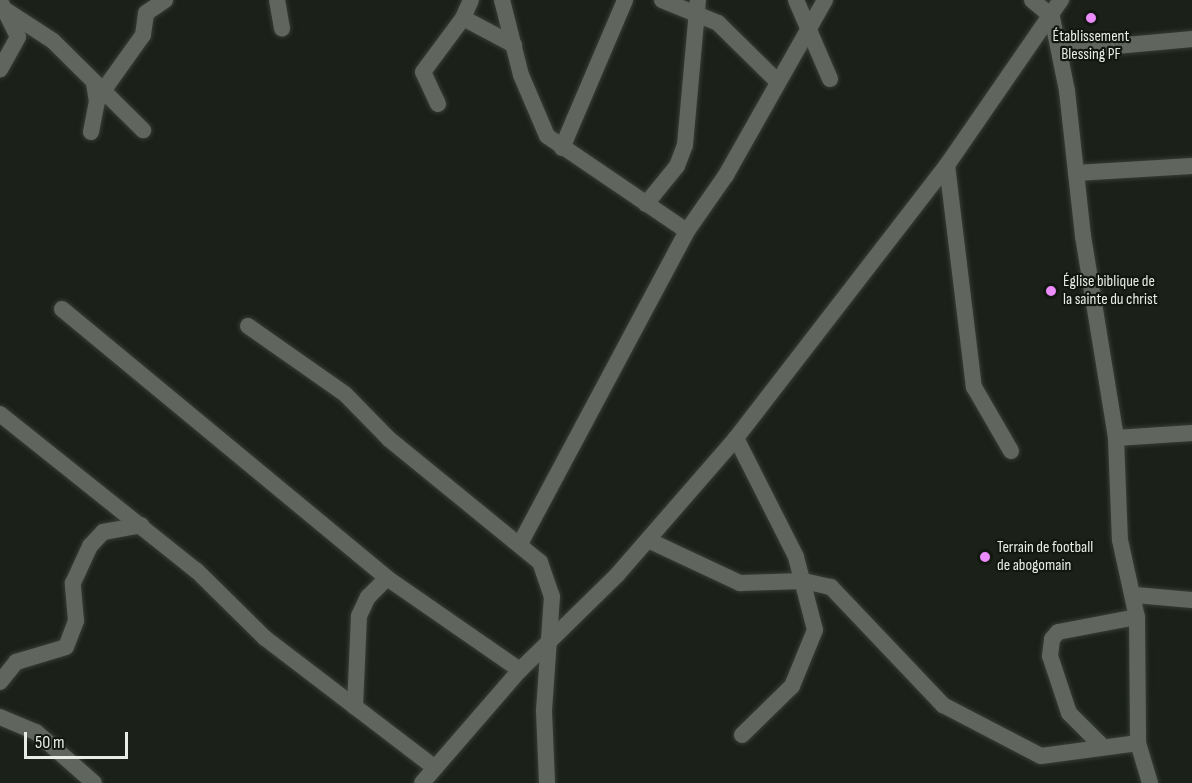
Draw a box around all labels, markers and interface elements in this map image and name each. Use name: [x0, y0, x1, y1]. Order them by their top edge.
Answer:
marker: Établissement Blessing PF: [1084, 11, 1098, 25]
place label: Établissement Blessing PF: [1053, 27, 1129, 65]
place label: Église biblique de la sainte du christ: [1063, 272, 1158, 310]
marker: Église biblique de la sainte du christ: [1044, 284, 1058, 298]
place label: Terrain de football de abogomain: [997, 538, 1093, 576]
marker: Terrain de football de abogomain: [978, 550, 992, 564]
scale bar: [27, 720, 130, 758]
text: 50 m: [35, 732, 65, 753]

